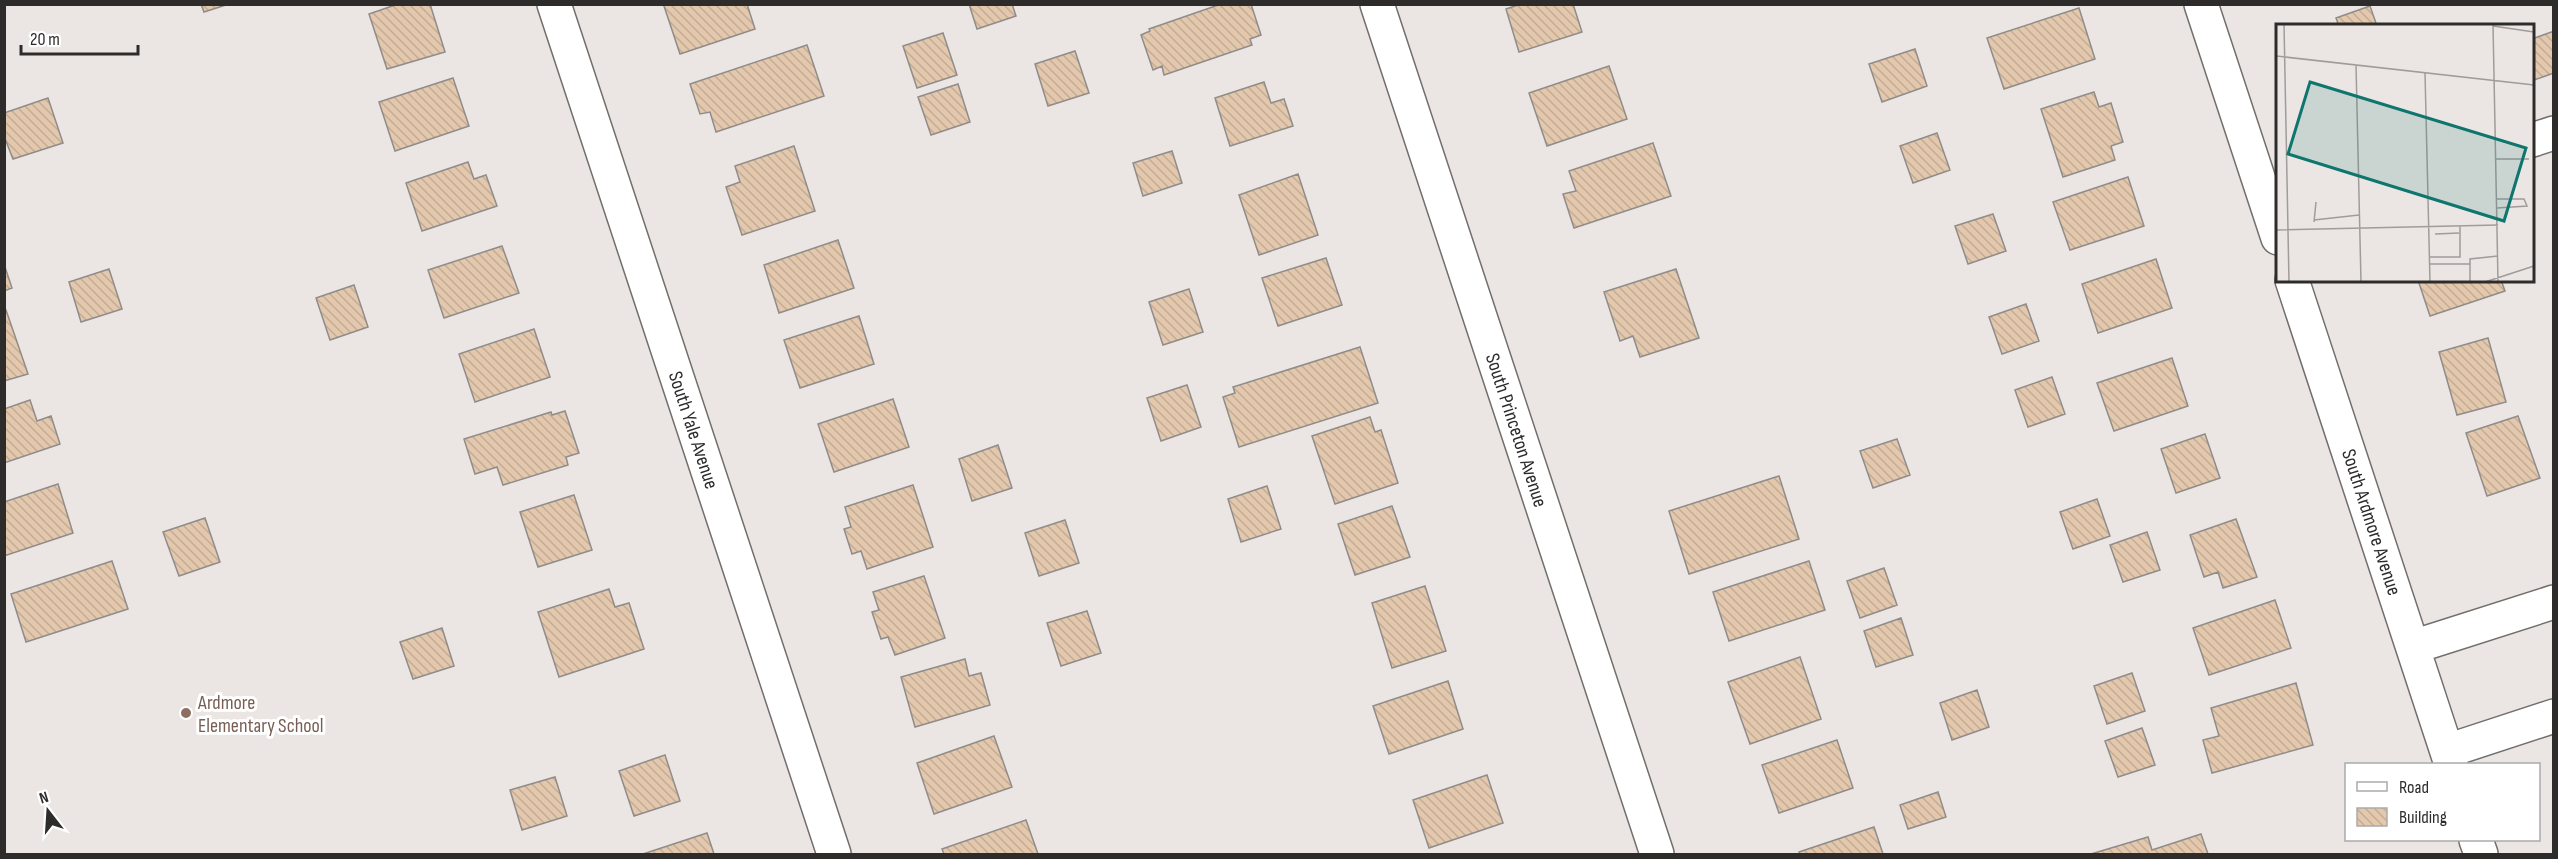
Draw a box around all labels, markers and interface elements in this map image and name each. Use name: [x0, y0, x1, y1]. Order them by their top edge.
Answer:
scale bar: [21, 18, 138, 56]
inset map: [2276, 24, 2534, 282]
text: 20 m: [30, 29, 60, 50]
street label: South Princeton Avenue: [1480, 350, 1552, 510]
street label: South Yale Avenue: [663, 369, 723, 492]
street label: South Ardmore Avenue: [2336, 446, 2406, 599]
place label: Ardmore Elementary School: [197, 691, 324, 738]
marker: Ardmore Elementary School: [179, 706, 193, 720]
legend: [2345, 763, 2540, 841]
text: Road: [2399, 777, 2429, 798]
north arrow: [18, 781, 78, 841]
text: N: [37, 788, 51, 808]
text: Building: [2399, 807, 2447, 828]

